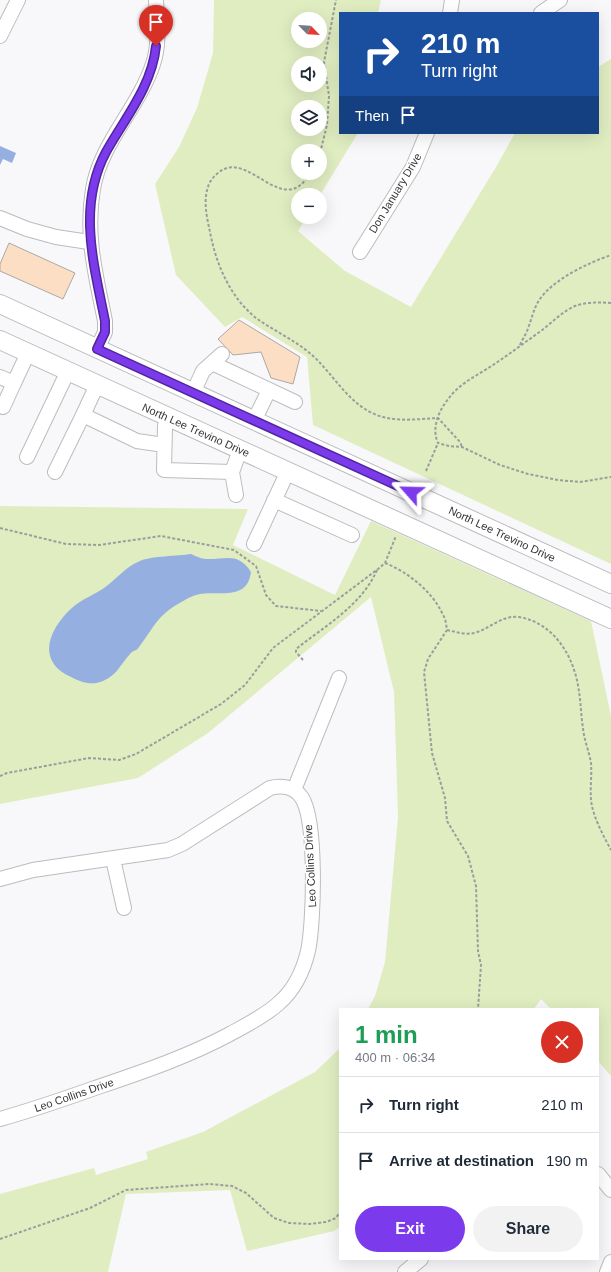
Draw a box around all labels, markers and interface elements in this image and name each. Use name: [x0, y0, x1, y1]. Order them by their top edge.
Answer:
pin: [139, 5, 173, 46]
icon: arrive: [145, 11, 167, 33]
north arrow: [291, 12, 327, 48]
map controls: [291, 12, 327, 224]
icon: right: [355, 28, 407, 80]
text: 210 m: [421, 28, 500, 59]
button: sound: [291, 56, 327, 92]
text: Turn right: [421, 61, 497, 81]
button: layers: [291, 100, 327, 136]
icon: arrive: [397, 104, 419, 126]
text: Then: [355, 107, 389, 124]
button: +: [291, 144, 327, 180]
street label: Don January Drive: [366, 151, 424, 235]
button: −: [291, 188, 327, 224]
street label: North Lee Trevino Drive: [140, 401, 252, 459]
position arrow: [390, 471, 432, 513]
street label: North Lee Trevino Drive: [447, 504, 557, 564]
street label: Leo Collins Drive: [302, 824, 318, 908]
text: 1 min: [355, 1021, 418, 1048]
button: close: [541, 1021, 583, 1063]
text: 400 m · 06:34: [355, 1050, 435, 1065]
street label: Leo Collins Drive: [33, 1076, 115, 1114]
icon: right: [355, 1094, 377, 1116]
text: Turn right: [389, 1096, 459, 1113]
text: 210 m: [541, 1096, 583, 1113]
icon: arrive: [355, 1150, 377, 1172]
text: Arrive at destination: [389, 1152, 534, 1169]
text: 190 m: [546, 1152, 588, 1169]
button: Exit: [355, 1206, 465, 1252]
button: Share: [473, 1206, 583, 1252]

